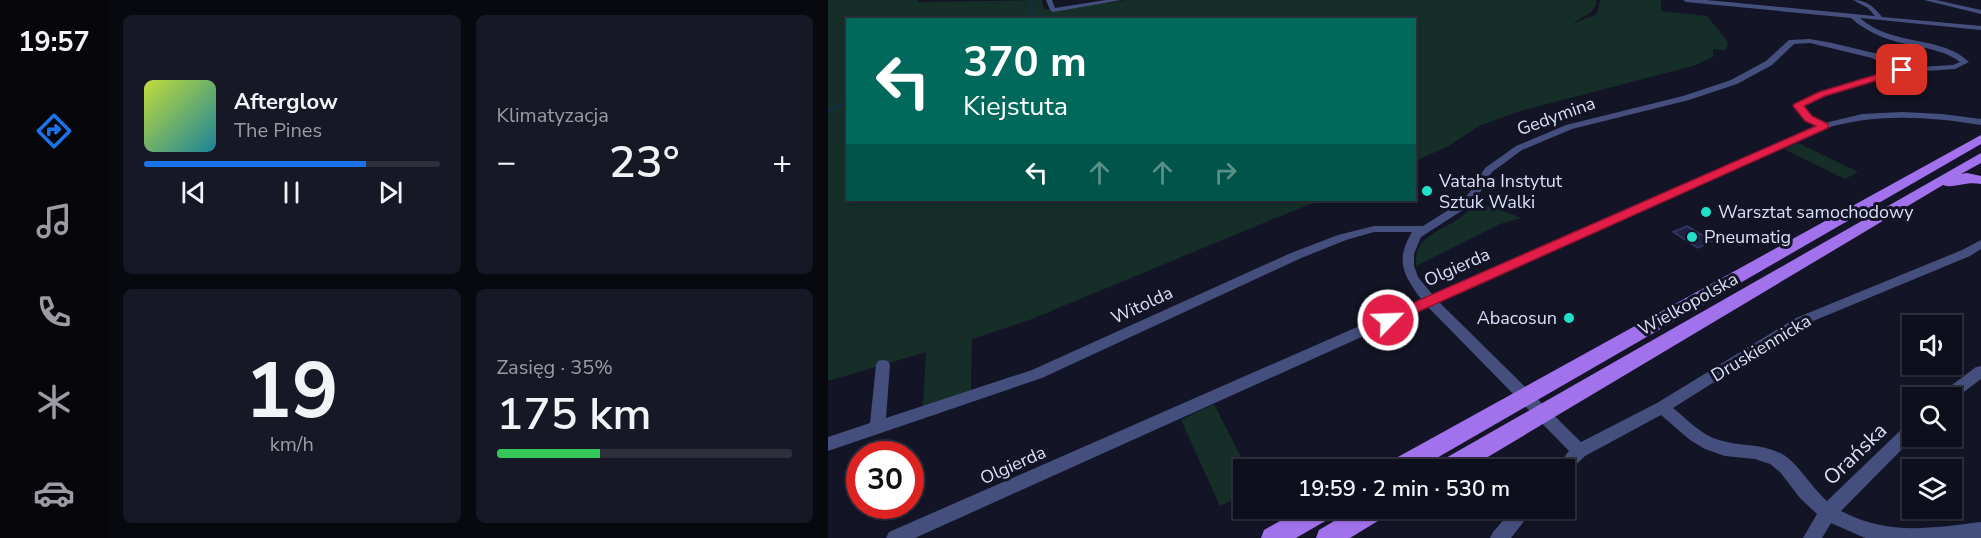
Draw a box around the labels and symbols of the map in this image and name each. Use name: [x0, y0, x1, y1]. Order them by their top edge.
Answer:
pin: [1876, 44, 1927, 95]
street label: Gedymina: [1513, 91, 1599, 141]
place label: Vataha Instytut Sztuk Walki: [1438, 169, 1563, 214]
marker: Vataha Instytut Sztuk Walki: [1420, 184, 1434, 198]
place label: Warsztat samochodowy: [1718, 200, 1914, 224]
marker: Warsztat samochodowy: [1699, 205, 1713, 219]
place label: Pneumatig: [1704, 225, 1791, 249]
marker: Pneumatig: [1685, 230, 1699, 244]
street label: Olgierda: [1420, 242, 1494, 292]
street label: Wielkopolska: [1634, 267, 1742, 341]
street label: Witolda: [1107, 280, 1177, 330]
position arrow: [1356, 288, 1420, 352]
place label: Abacosun: [1477, 306, 1557, 330]
street label: Druskiennicka: [1707, 309, 1815, 387]
marker: Abacosun: [1562, 311, 1576, 325]
street label: Orańska: [1817, 417, 1893, 491]
street label: Olgierda: [976, 440, 1050, 490]
speed limit sign: 30: [846, 441, 924, 519]

